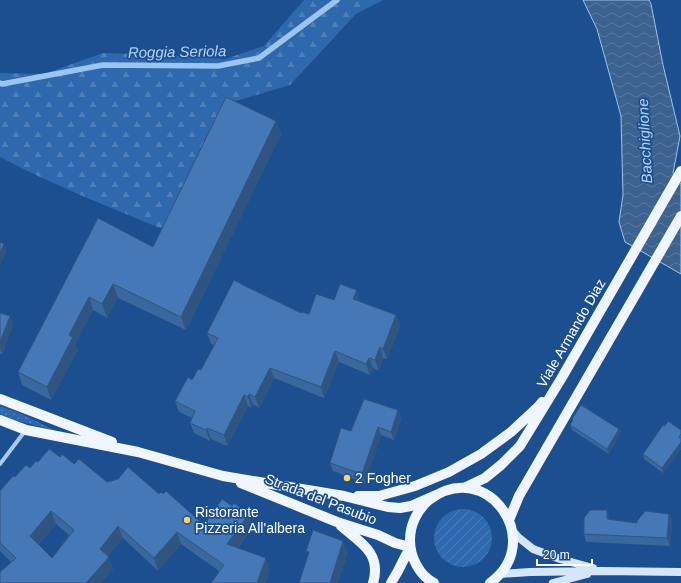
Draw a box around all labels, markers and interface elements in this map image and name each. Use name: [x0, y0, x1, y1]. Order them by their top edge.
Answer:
water label: Roggia Seriola: [128, 42, 226, 61]
water label: Bacchiglione: [634, 98, 655, 184]
street label: Viale Armando Diaz: [533, 276, 609, 390]
street label: Strada del Pasubio: [263, 470, 379, 528]
place label: 2 Fogher: [355, 470, 411, 486]
marker: 2 Fogher: [342, 473, 352, 483]
place label: Ristorante Pizzeria All'albera: [195, 504, 305, 536]
marker: Ristorante Pizzeria All'albera: [182, 515, 192, 525]
scale bar: [537, 541, 592, 567]
text: 20 m: [543, 548, 570, 562]

